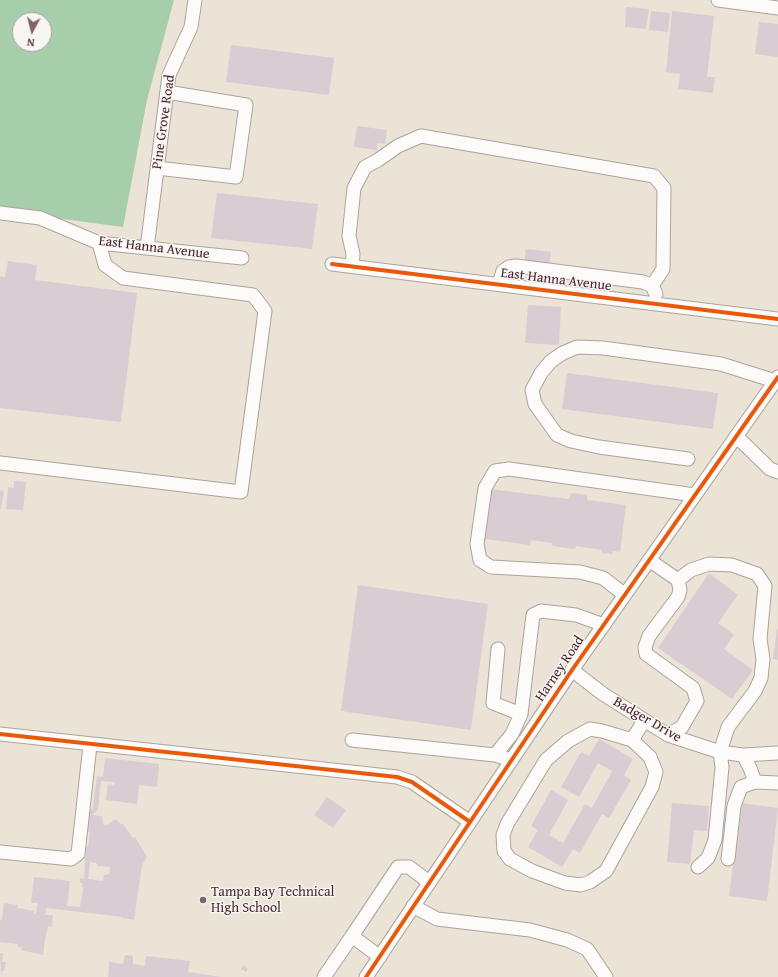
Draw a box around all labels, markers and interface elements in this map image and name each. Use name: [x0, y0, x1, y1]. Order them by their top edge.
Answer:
north arrow: [12, 12, 52, 52]
text: N: [26, 35, 35, 51]
street label: Pine Grove Road: [149, 74, 179, 170]
street label: East Hanna Avenue: [98, 233, 210, 263]
street label: East Hanna Avenue: [500, 265, 612, 295]
street label: Harney Road: [532, 633, 588, 705]
street label: Badger Drive: [610, 694, 684, 746]
place label: Tampa Bay Technical High School: [211, 884, 334, 916]
marker: Tampa Bay Technical High School: [198, 895, 208, 905]

